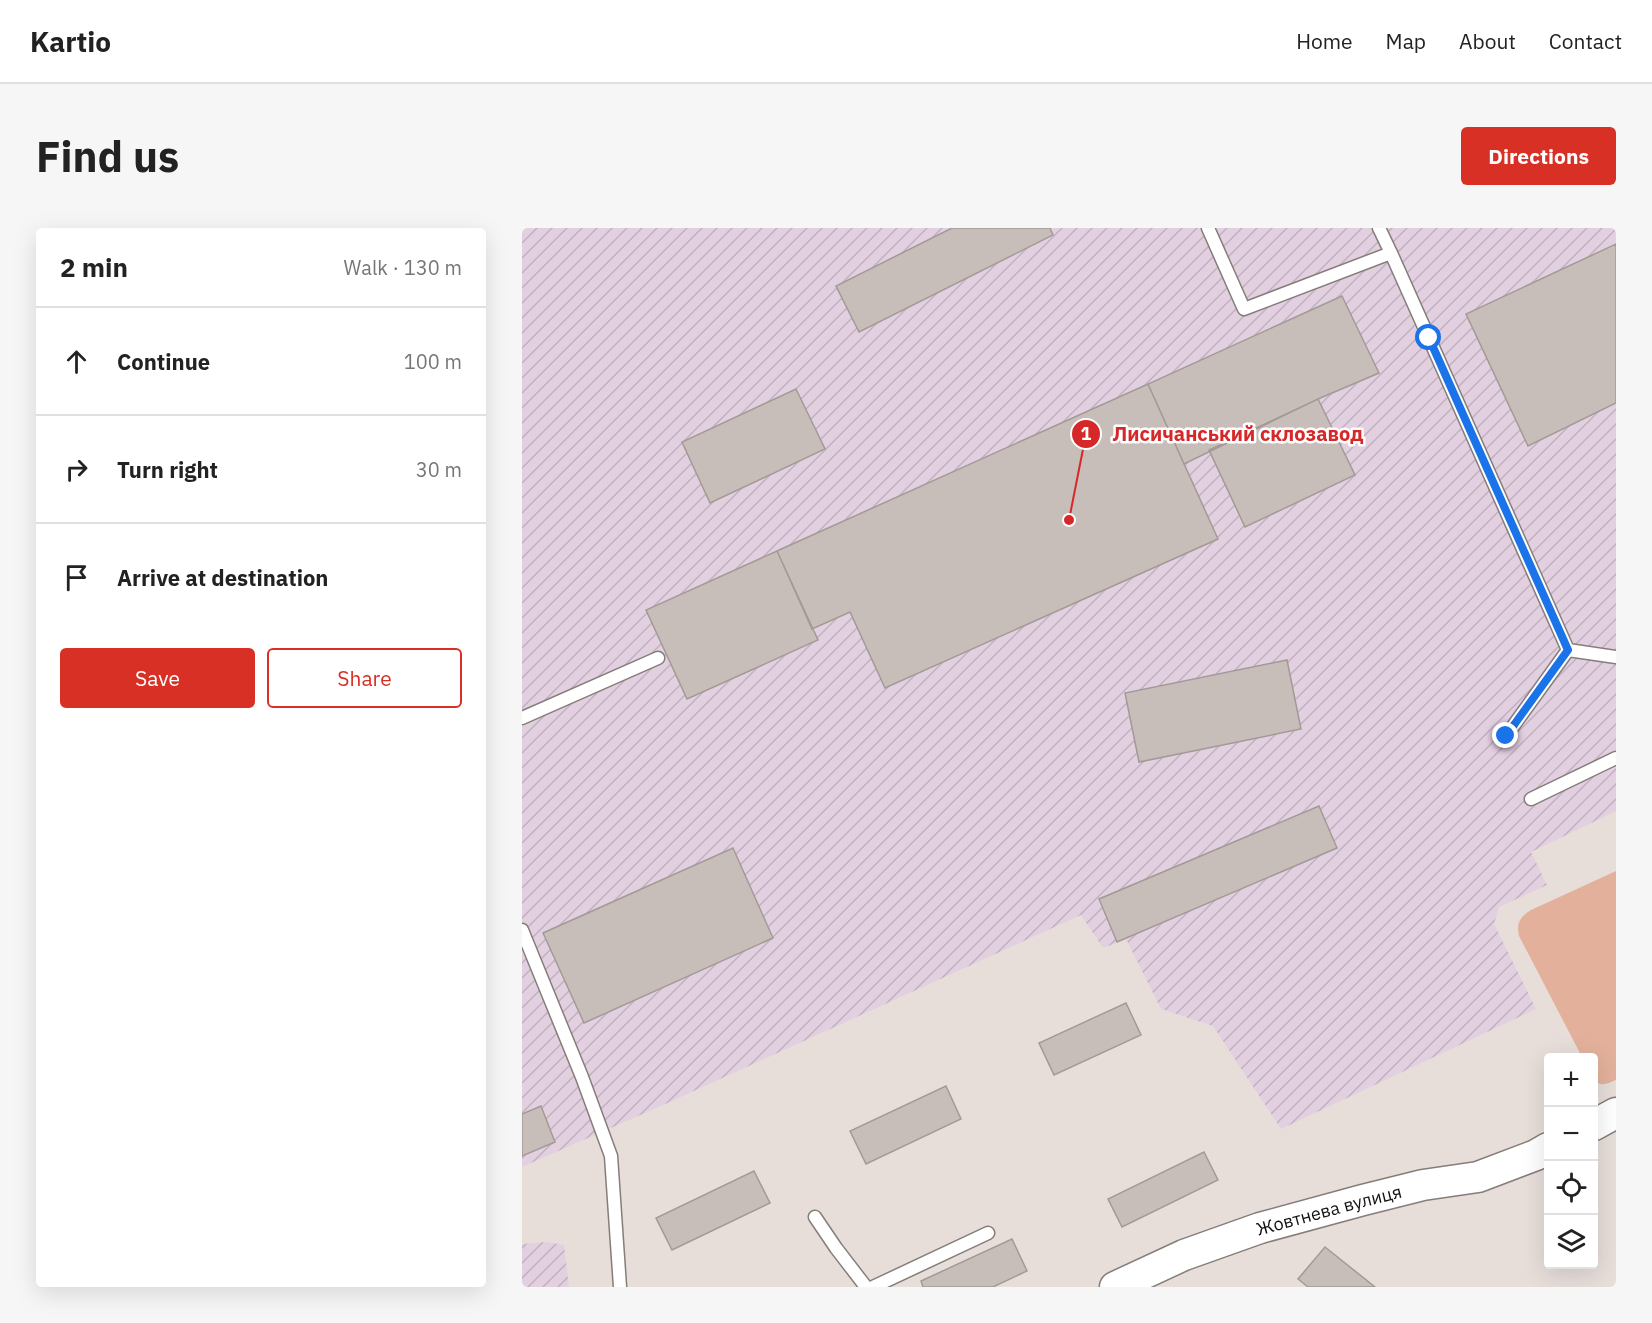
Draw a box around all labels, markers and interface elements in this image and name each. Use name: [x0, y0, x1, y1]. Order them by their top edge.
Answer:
text: Kartio: [30, 23, 111, 60]
text: Home: [1296, 27, 1353, 55]
text: Map: [1386, 27, 1426, 55]
text: About: [1459, 27, 1516, 55]
text: Contact: [1549, 27, 1622, 55]
button: Directions: [1461, 127, 1616, 185]
text: Find us: [36, 129, 179, 184]
text: 2 min: [60, 250, 128, 284]
text: Walk · 130 m: [344, 254, 462, 281]
route start: [1415, 324, 1441, 350]
icon: ahead: [60, 345, 93, 378]
text: Continue: [117, 347, 210, 376]
text: 100 m: [404, 348, 462, 375]
callout: Лисичанський склозавод: [1071, 415, 1375, 453]
text: Лисичанський склозавод: [1113, 420, 1363, 447]
text: 1: [1081, 422, 1092, 445]
icon: right: [60, 453, 93, 486]
text: Turn right: [117, 455, 218, 484]
text: 30 m: [416, 456, 462, 483]
icon: arrive: [60, 561, 93, 594]
text: Arrive at destination: [117, 563, 328, 592]
button: Save: [60, 648, 255, 708]
button: Share: [267, 648, 462, 708]
route end: [1492, 722, 1518, 748]
map controls: [1544, 1053, 1598, 1269]
button: +: [1544, 1053, 1598, 1107]
button: −: [1544, 1107, 1598, 1161]
button: locate: [1544, 1161, 1598, 1215]
street label: Жовтнева вулиця: [1254, 1179, 1404, 1240]
button: layers: [1544, 1215, 1598, 1269]

